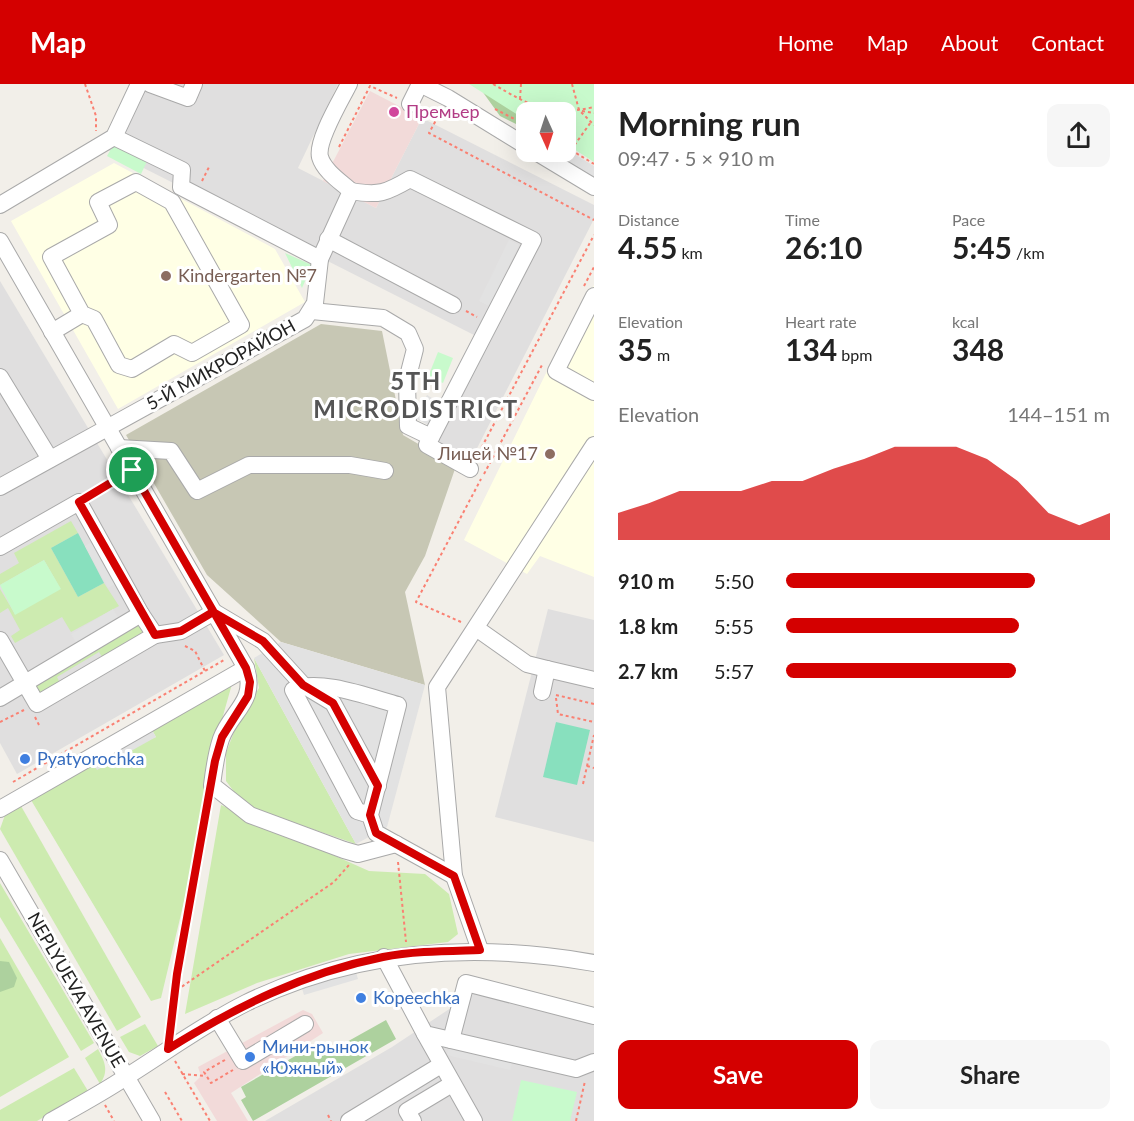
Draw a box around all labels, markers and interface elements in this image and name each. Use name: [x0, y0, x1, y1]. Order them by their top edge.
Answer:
text: Map: [30, 25, 86, 59]
text: Home: [778, 30, 834, 55]
text: Map: [867, 30, 908, 55]
text: About: [941, 30, 998, 55]
text: Contact: [1031, 30, 1104, 55]
place label: Премьер: [406, 100, 480, 122]
north arrow: [516, 102, 576, 162]
map controls: [516, 102, 576, 162]
text: Morning run: [618, 103, 801, 143]
button: share: [1047, 104, 1110, 167]
marker: Премьер: [387, 105, 401, 119]
text: 09:47 · 5 × 910 m: [618, 146, 775, 170]
text: Distance: [618, 210, 679, 229]
text: Time: [785, 210, 820, 229]
text: Pace: [952, 210, 985, 229]
text: 4.55: [618, 229, 677, 265]
text: 26:10: [785, 229, 862, 265]
text: 5:45: [952, 229, 1012, 265]
text: km: [677, 243, 703, 262]
text: /km: [1012, 243, 1045, 262]
place label: Kindergarten №7: [178, 264, 317, 286]
marker: Kindergarten №7: [159, 269, 173, 283]
text: Elevation: [618, 312, 683, 331]
text: Heart rate: [785, 312, 857, 331]
text: kcal: [952, 312, 979, 331]
street label: 5-Й МИКРОРАЙОН: [142, 314, 299, 414]
text: 35: [618, 331, 653, 367]
text: 134: [785, 331, 837, 367]
text: 348: [952, 331, 1004, 367]
text: m: [653, 345, 670, 364]
text: bpm: [837, 345, 872, 364]
district label: 5TH MICRODISTRICT: [313, 366, 519, 423]
text: Elevation: [618, 402, 699, 426]
text: 144–151 m: [1007, 402, 1110, 426]
place label: Лицей №17: [437, 442, 538, 464]
pin: [106, 444, 157, 495]
marker: Лицей №17: [543, 447, 557, 461]
icon: arrive: [115, 453, 148, 486]
text: 910 m: [618, 569, 674, 593]
text: 5:50: [714, 569, 754, 593]
text: 1.8 km: [618, 614, 678, 638]
text: 5:55: [714, 614, 754, 638]
text: 2.7 km: [618, 659, 678, 683]
text: 5:57: [714, 659, 754, 683]
place label: Pyatyorochka: [37, 747, 145, 769]
marker: Pyatyorochka: [18, 752, 32, 766]
street label: NEPLYUEVA AVENUE: [24, 908, 130, 1071]
place label: Kopeechka: [373, 986, 460, 1008]
marker: Kopeechka: [354, 991, 368, 1005]
place label: Мини-рынок «Южный»: [262, 1035, 370, 1078]
button: Save: [618, 1040, 858, 1109]
button: Share: [870, 1040, 1110, 1109]
marker: Мини-рынок «Южный»: [243, 1050, 257, 1064]

